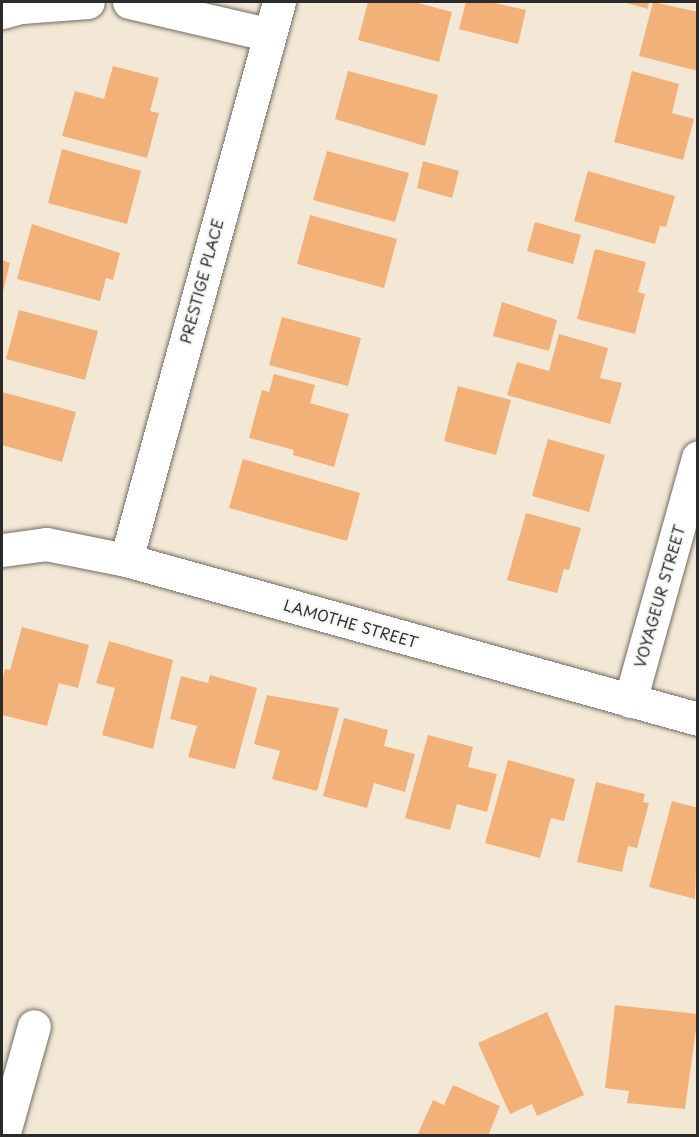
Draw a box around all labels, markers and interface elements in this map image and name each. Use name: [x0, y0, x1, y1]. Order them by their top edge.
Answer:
street label: PRESTIGE PLACE: [176, 216, 226, 346]
street label: VOYAGEUR STREET: [630, 522, 688, 670]
street label: LAMOTHE STREET: [281, 595, 421, 651]

